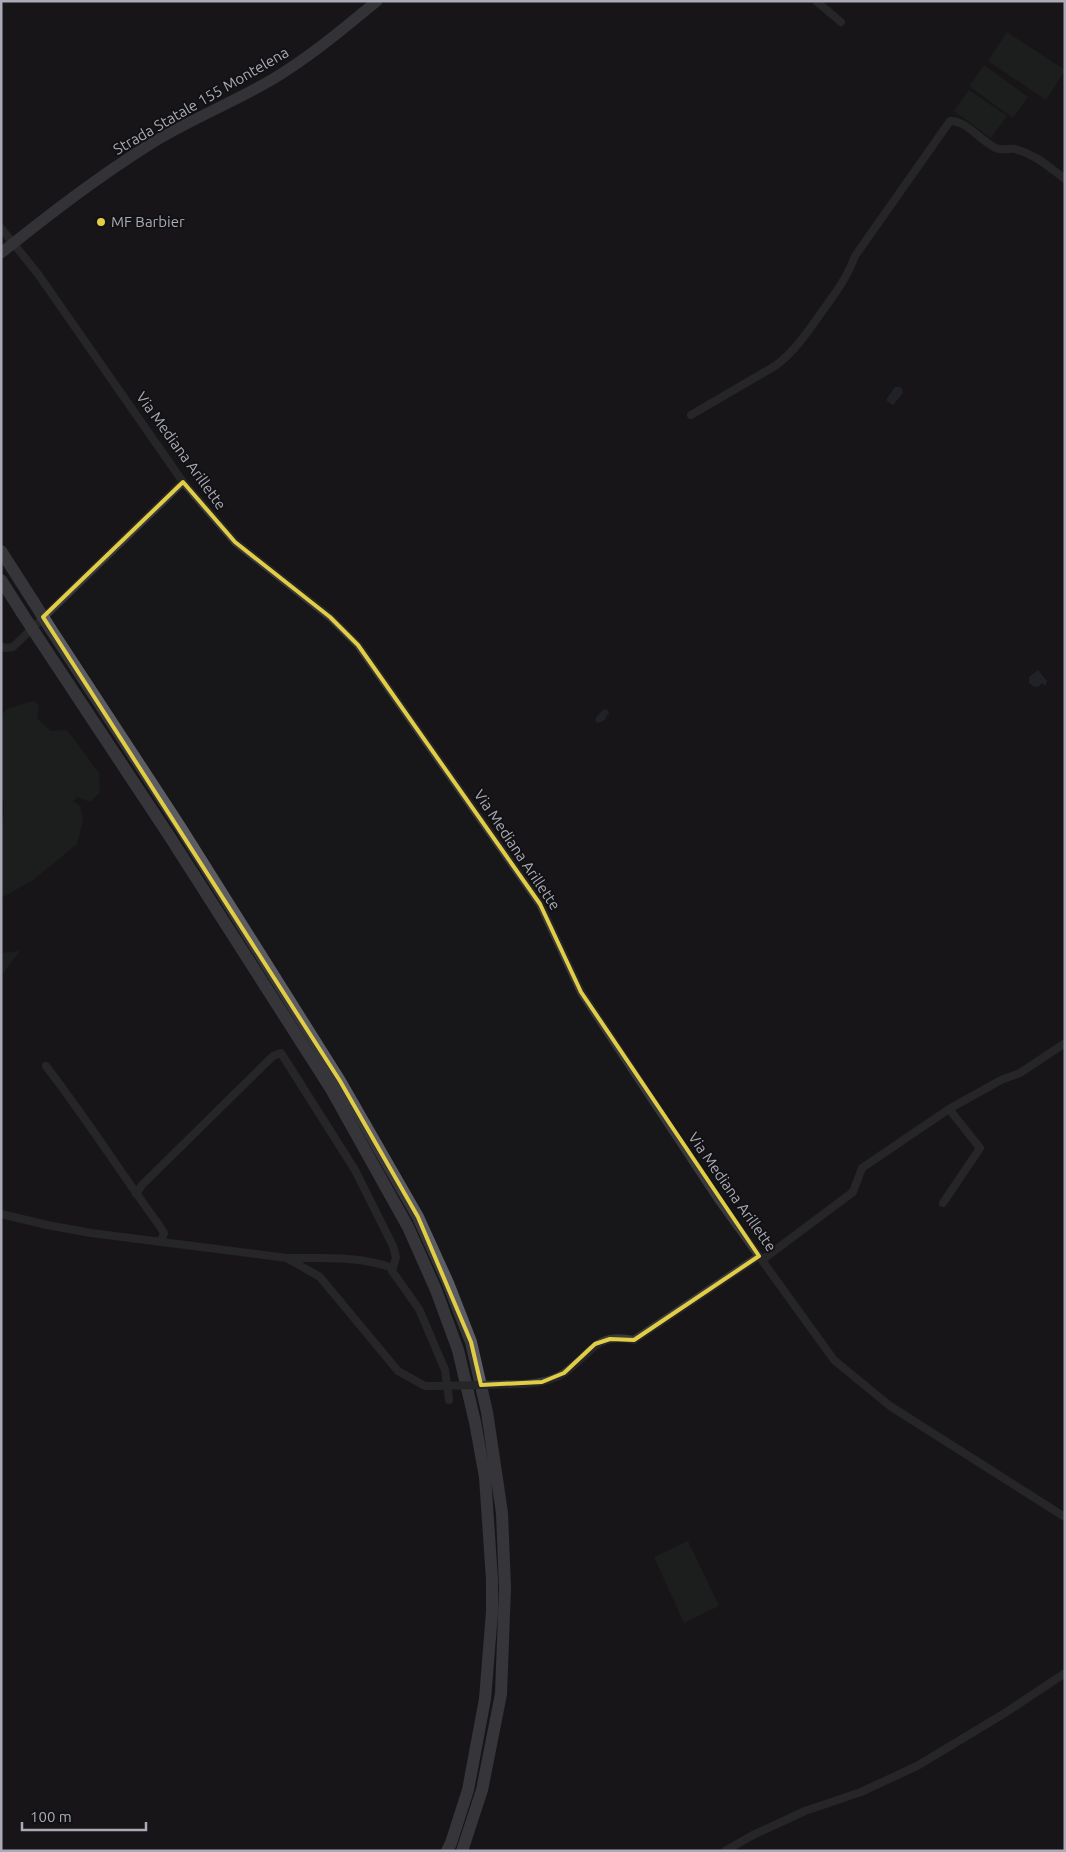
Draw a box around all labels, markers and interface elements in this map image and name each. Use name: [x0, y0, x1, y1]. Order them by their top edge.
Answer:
street label: Strada Statale 155 Montelena: [110, 43, 291, 158]
place label: MF Barbier: [111, 213, 185, 230]
marker: MF Barbier: [95, 216, 107, 228]
street label: Via Mediana Arillette: [133, 389, 230, 513]
street label: Via Mediana Arillette: [471, 786, 564, 913]
street label: Via Mediana Arillette: [685, 1129, 780, 1254]
scale bar: [22, 1800, 146, 1832]
text: 100 m: [30, 1808, 72, 1825]

